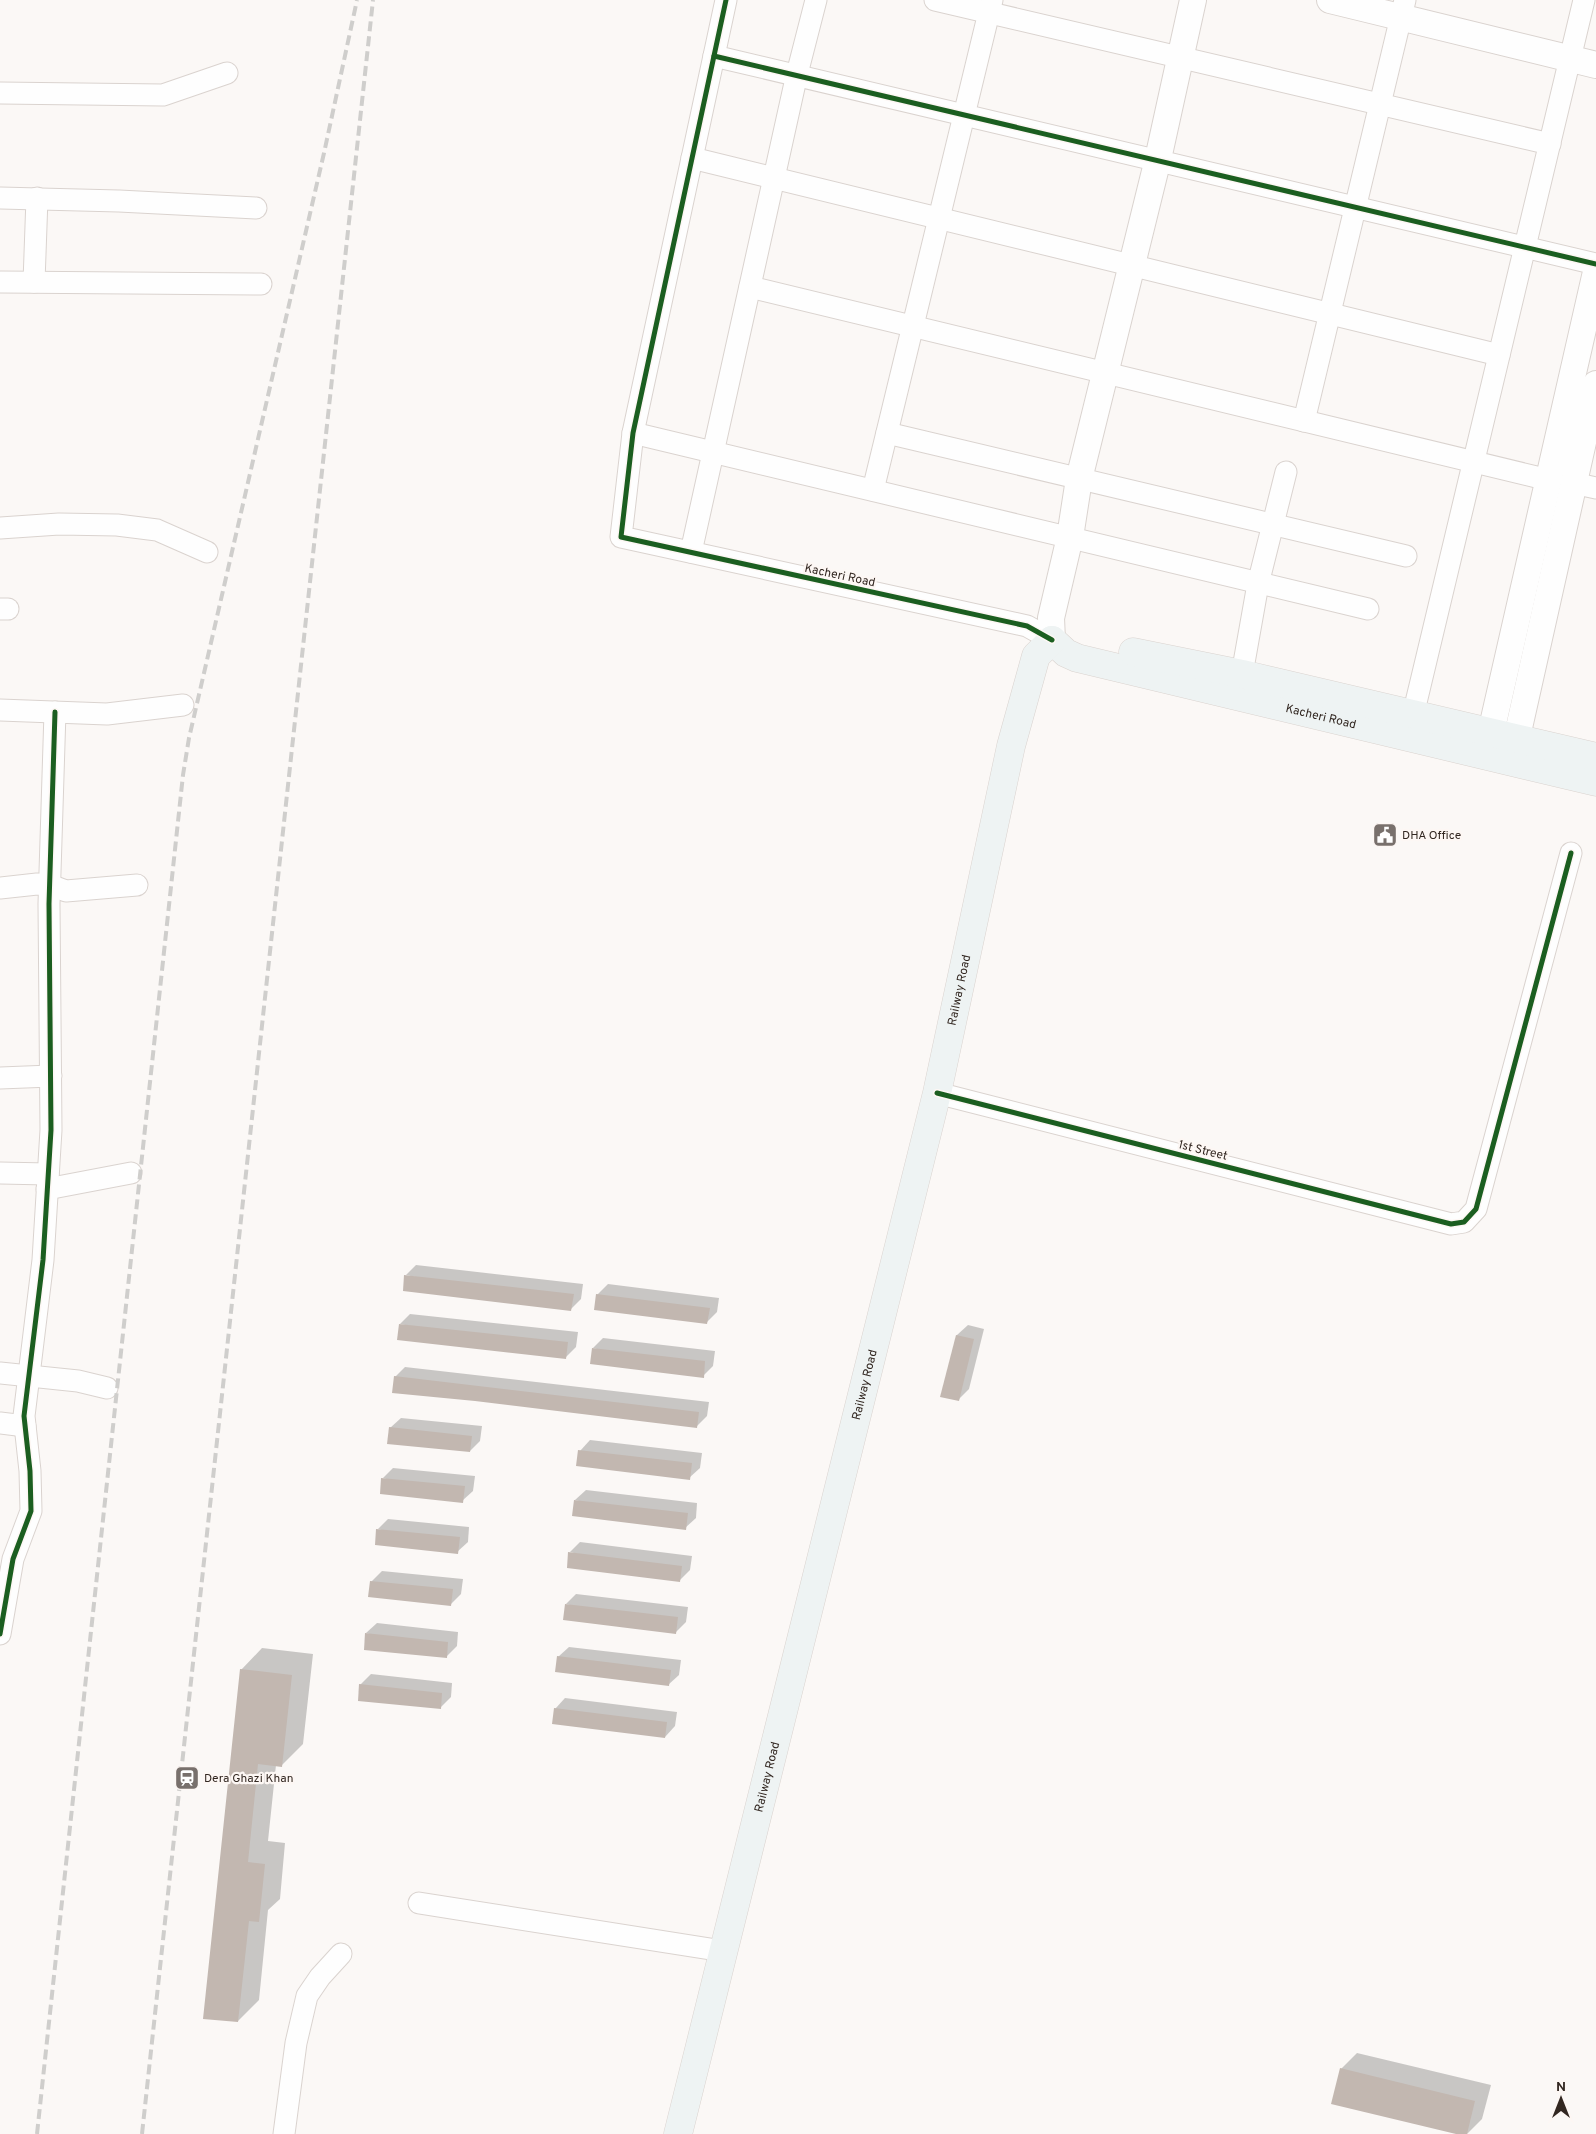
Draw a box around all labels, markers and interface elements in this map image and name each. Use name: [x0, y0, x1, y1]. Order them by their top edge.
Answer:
street label: Kacheri Road: [803, 561, 877, 591]
street label: Kacheri Road: [1284, 701, 1358, 733]
public building icon: DHA Office: [1372, 822, 1398, 848]
place label: DHA Office: [1402, 828, 1461, 844]
street label: Railway Road: [945, 953, 975, 1027]
street label: 1st Street: [1176, 1137, 1229, 1165]
street label: Railway Road: [849, 1348, 882, 1422]
street label: Railway Road: [751, 1740, 784, 1814]
station icon: Dera Ghazi Khan: [174, 1765, 200, 1791]
place label: Dera Ghazi Khan: [204, 1771, 293, 1787]
north arrow: [1536, 2074, 1586, 2124]
text: N: [1556, 2079, 1566, 2096]

